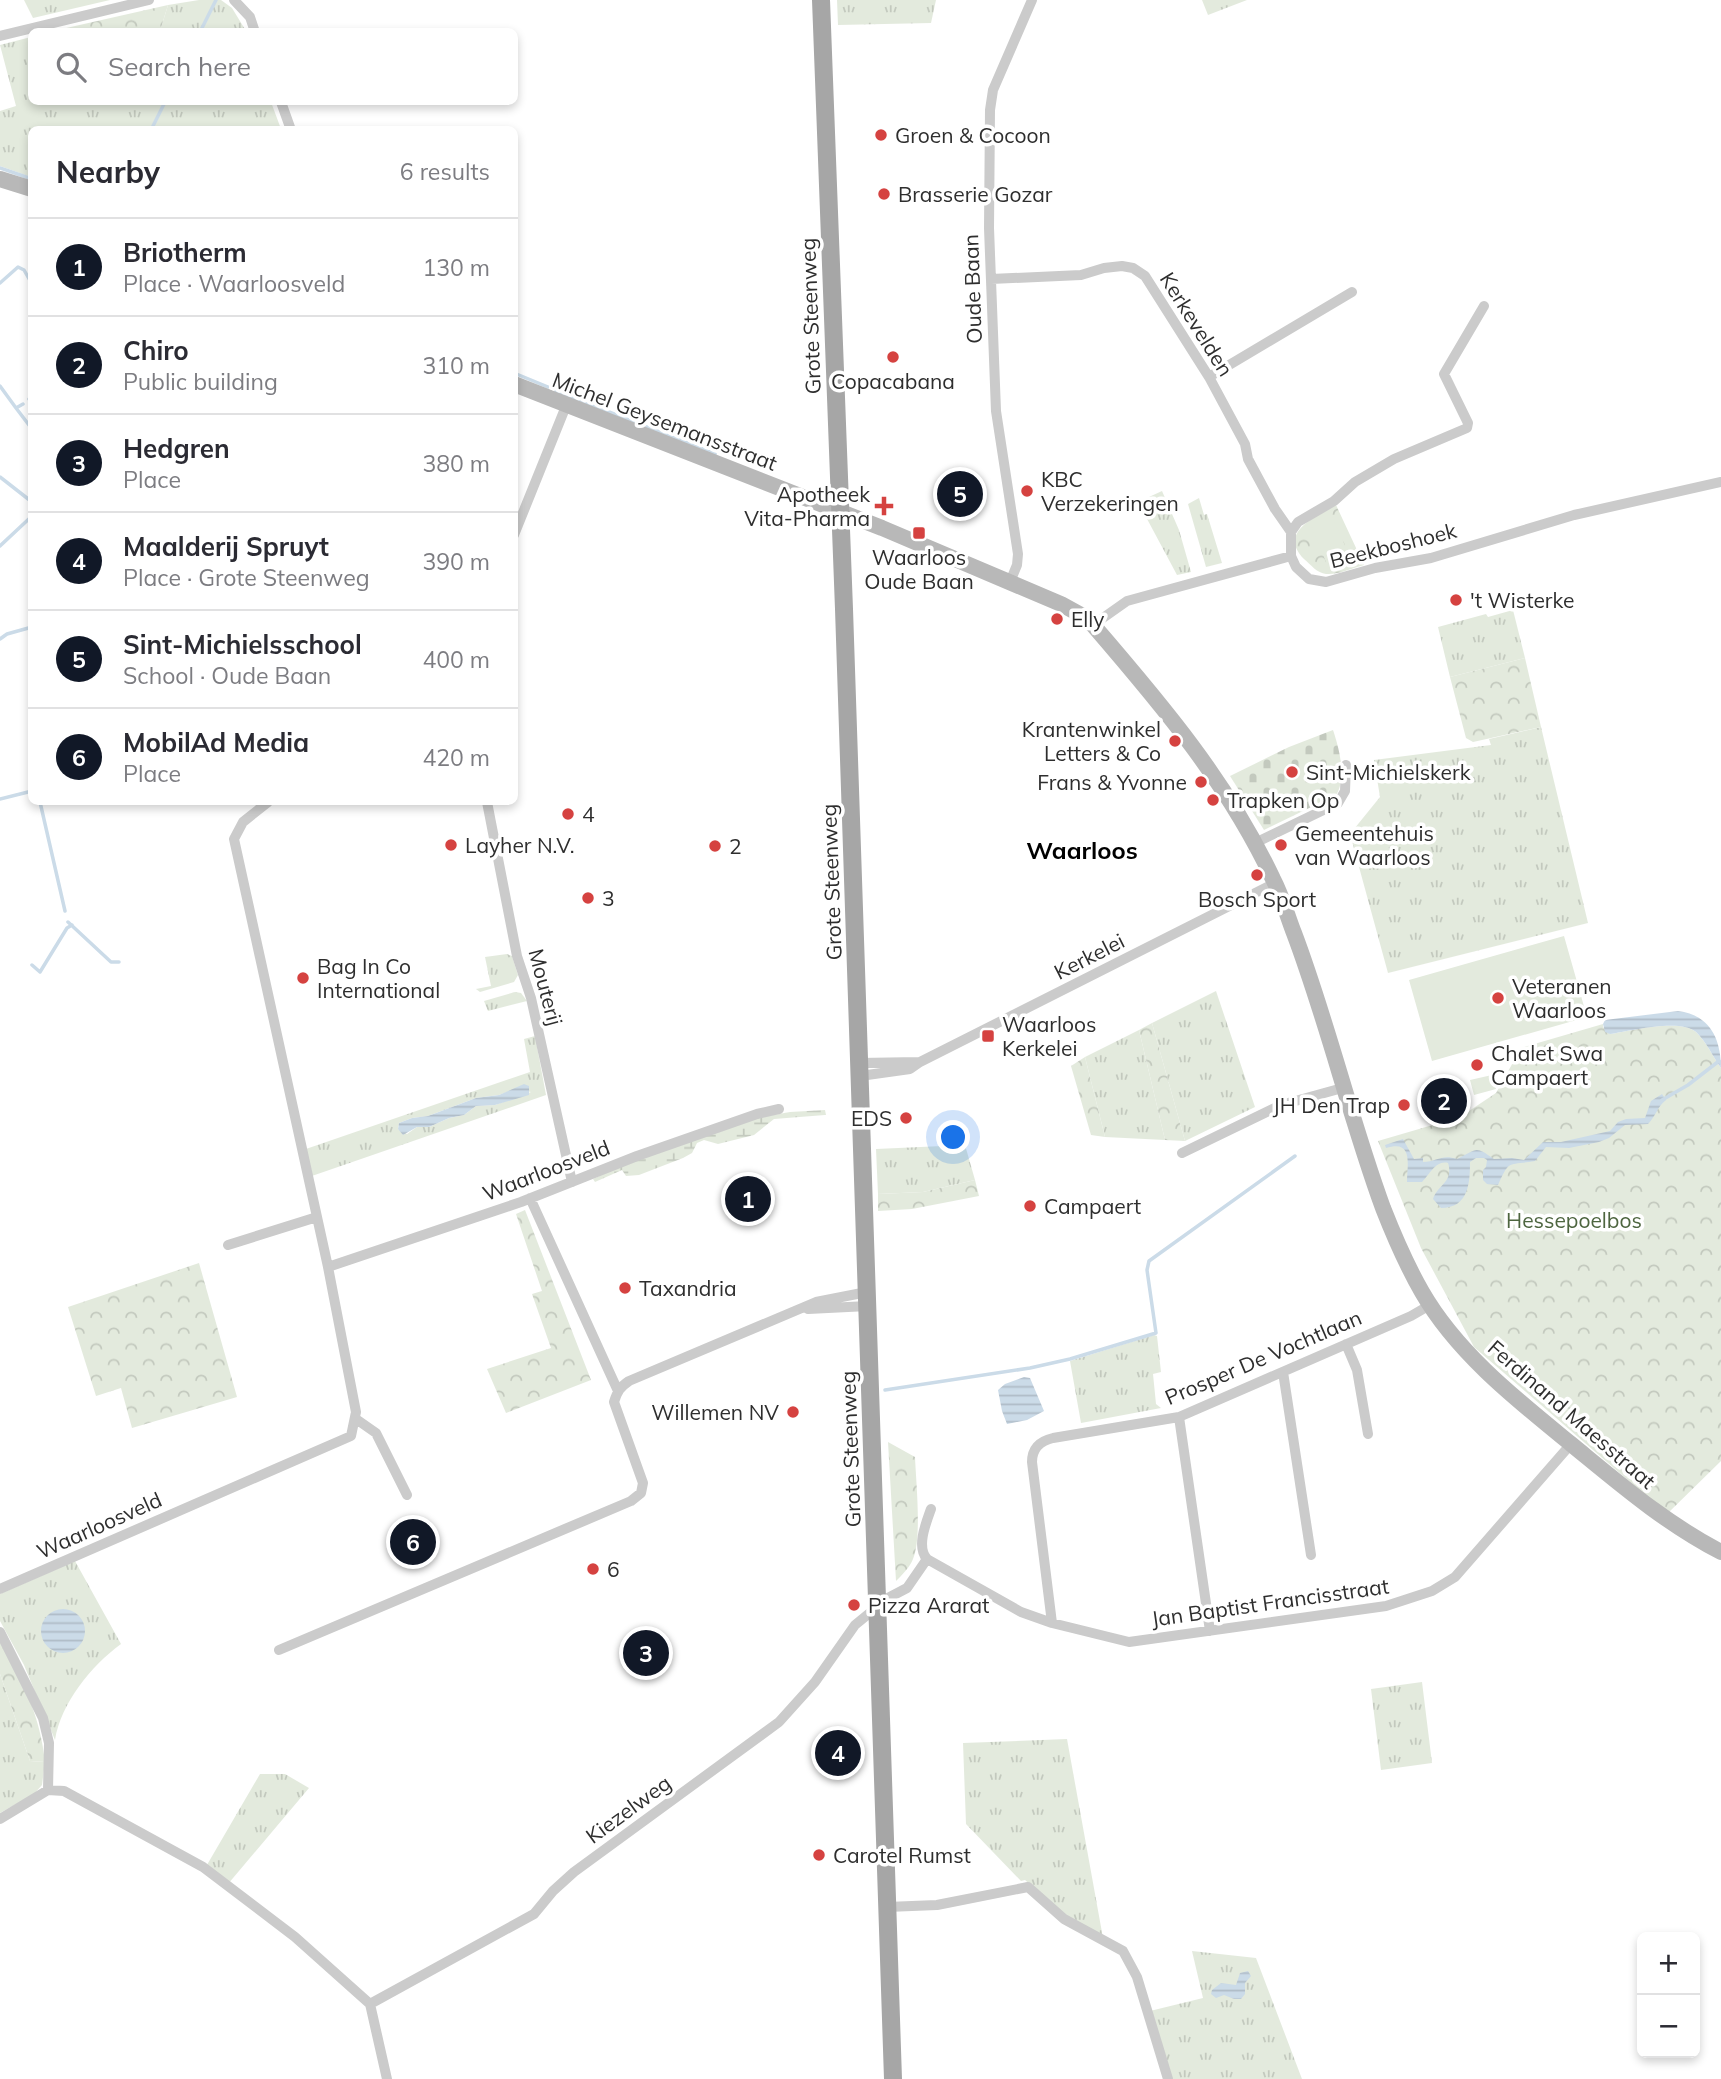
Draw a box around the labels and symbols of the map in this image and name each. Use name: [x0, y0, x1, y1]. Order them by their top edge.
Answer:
place label: Groen & Cocoon: [895, 122, 1051, 148]
marker: Groen & Cocoon: [873, 127, 889, 143]
place label: Brasserie Gozar: [898, 181, 1053, 207]
marker: Brasserie Gozar: [876, 186, 892, 202]
street label: Oude Baan: [957, 234, 987, 344]
street label: Grote Steenweg: [794, 237, 826, 395]
street label: Kerkevelden: [1155, 267, 1239, 381]
marker: Copacabana: [885, 349, 901, 365]
street label: Michel Geysemansstraat: [549, 366, 781, 476]
place label: Copacabana: [831, 368, 955, 394]
place label: KBC Verzekeringen: [1041, 466, 1179, 516]
pin: 5: [937, 468, 983, 520]
place label: Apotheek Vita-Pharma: [744, 481, 870, 531]
marker: KBC Verzekeringen: [1019, 483, 1035, 499]
marker: Apotheek Vita-Pharma: [876, 498, 892, 514]
street label: Beekboshoek: [1327, 517, 1459, 573]
marker: Waarloos Oude Baan: [911, 525, 927, 541]
place label: Waarloos Oude Baan: [864, 544, 974, 594]
place label: 't Wisterke: [1470, 587, 1574, 613]
marker: 't Wisterke: [1448, 592, 1464, 608]
place label: Elly: [1071, 606, 1105, 632]
marker: Elly: [1049, 611, 1065, 627]
place label: Krantenwinkel Letters & Co: [1022, 716, 1161, 766]
marker: Krantenwinkel Letters & Co: [1167, 733, 1183, 749]
place label: Sint-Michielskerk: [1306, 759, 1471, 785]
marker: Sint-Michielskerk: [1284, 764, 1300, 780]
place label: Frans & Yvonne: [1037, 769, 1187, 795]
marker: Frans & Yvonne: [1193, 774, 1209, 790]
place label: Trapken Op: [1227, 787, 1339, 813]
marker: Trapken Op: [1205, 792, 1221, 808]
place label: 4: [582, 801, 595, 827]
street label: Grote Steenweg: [815, 803, 847, 961]
marker: 4: [560, 806, 576, 822]
place label: Gemeentehuis van Waarloos: [1295, 820, 1434, 870]
place label: Layher N.V.: [465, 832, 575, 858]
place label: 2: [729, 833, 742, 859]
district label: Waarloos: [1026, 835, 1138, 865]
marker: Layher N.V.: [443, 837, 459, 853]
marker: Gemeentehuis van Waarloos: [1273, 837, 1289, 853]
marker: 2: [707, 838, 723, 854]
marker: Bosch Sport: [1249, 867, 1265, 883]
place label: 3: [602, 885, 615, 911]
place label: Bosch Sport: [1198, 886, 1316, 912]
marker: 3: [580, 890, 596, 906]
street label: Kerkelei: [1049, 927, 1129, 985]
street label: Mouterij: [523, 946, 569, 1028]
place label: Bag In Co International: [317, 953, 440, 1003]
marker: Bag In Co International: [295, 970, 311, 986]
place label: Veteranen Waarloos: [1512, 973, 1612, 1023]
marker: Veteranen Waarloos: [1490, 990, 1506, 1006]
place label: Waarloos Kerkelei: [1002, 1011, 1096, 1061]
marker: Waarloos Kerkelei: [980, 1028, 996, 1044]
place label: Chalet Swa Campaert: [1491, 1040, 1603, 1090]
marker: Chalet Swa Campaert: [1469, 1057, 1485, 1073]
pin: 2: [1421, 1075, 1467, 1127]
place label: JH Den Trap: [1273, 1092, 1390, 1118]
marker: JH Den Trap: [1396, 1097, 1412, 1113]
place label: EDS: [851, 1105, 892, 1131]
marker: EDS: [898, 1110, 914, 1126]
your location: [936, 1120, 970, 1154]
street label: Waarloosveld: [479, 1134, 613, 1206]
pin: 1: [725, 1173, 771, 1225]
place label: Campaert: [1044, 1193, 1141, 1219]
marker: Campaert: [1022, 1198, 1038, 1214]
park label: Hessepoelbos: [1506, 1207, 1642, 1233]
place label: Taxandria: [639, 1275, 737, 1301]
marker: Taxandria: [617, 1280, 633, 1296]
street label: Prosper De Vochtlaan: [1161, 1304, 1365, 1410]
street label: Ferdinand Maesstraat: [1483, 1334, 1661, 1494]
street label: Grote Steenweg: [834, 1370, 866, 1528]
place label: Willemen NV: [651, 1399, 779, 1425]
marker: Willemen NV: [785, 1404, 801, 1420]
street label: Waarloosveld: [32, 1486, 166, 1564]
pin: 6: [390, 1516, 436, 1568]
place label: 6: [607, 1556, 620, 1582]
marker: 6: [585, 1561, 601, 1577]
street label: Jan Baptist Francisstraat: [1149, 1572, 1391, 1632]
place label: Pizza Ararat: [868, 1592, 989, 1618]
marker: Pizza Ararat: [846, 1597, 862, 1613]
pin: 3: [623, 1627, 669, 1679]
pin: 4: [815, 1727, 861, 1779]
street label: Kiezelweg: [580, 1769, 676, 1849]
place label: Carotel Rumst: [833, 1842, 971, 1868]
marker: Carotel Rumst: [811, 1847, 827, 1863]

